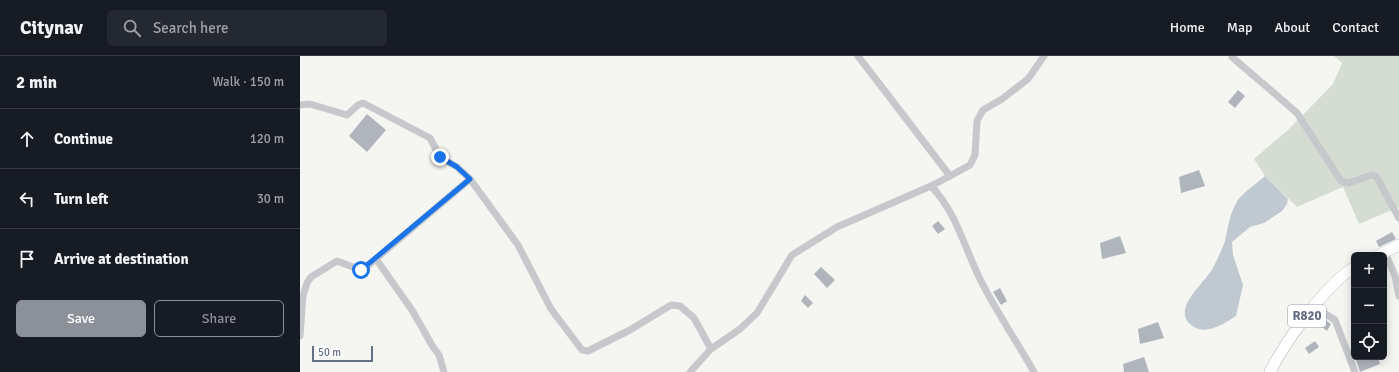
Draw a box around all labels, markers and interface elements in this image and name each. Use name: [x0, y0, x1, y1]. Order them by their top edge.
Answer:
search box: [107, 10, 387, 46]
text: Citynav: [20, 16, 83, 40]
icon: search: [121, 17, 143, 39]
text: Search here: [153, 19, 229, 37]
text: Home: [1170, 19, 1205, 36]
text: Map: [1227, 19, 1252, 36]
text: About: [1274, 19, 1310, 36]
text: Contact: [1332, 19, 1379, 36]
text: 2 min: [16, 72, 57, 93]
text: Walk · 150 m: [213, 74, 284, 90]
icon: ahead: [16, 128, 38, 150]
text: Continue: [54, 130, 113, 148]
text: 120 m: [250, 131, 284, 147]
route end: [431, 148, 449, 166]
icon: left: [16, 188, 38, 210]
text: Turn left: [54, 190, 108, 208]
text: 30 m: [257, 191, 284, 207]
icon: arrive: [16, 248, 38, 270]
text: Arrive at destination: [54, 250, 189, 268]
map controls: [1351, 252, 1387, 360]
button: +: [1351, 252, 1387, 288]
route start: [352, 261, 370, 279]
button: −: [1351, 288, 1387, 324]
button: Save: [16, 300, 146, 337]
button: Share: [154, 300, 284, 337]
road number: R820: [1288, 305, 1326, 327]
button: locate: [1351, 324, 1387, 360]
scale bar: [312, 344, 373, 363]
text: 50 m: [318, 346, 341, 359]

